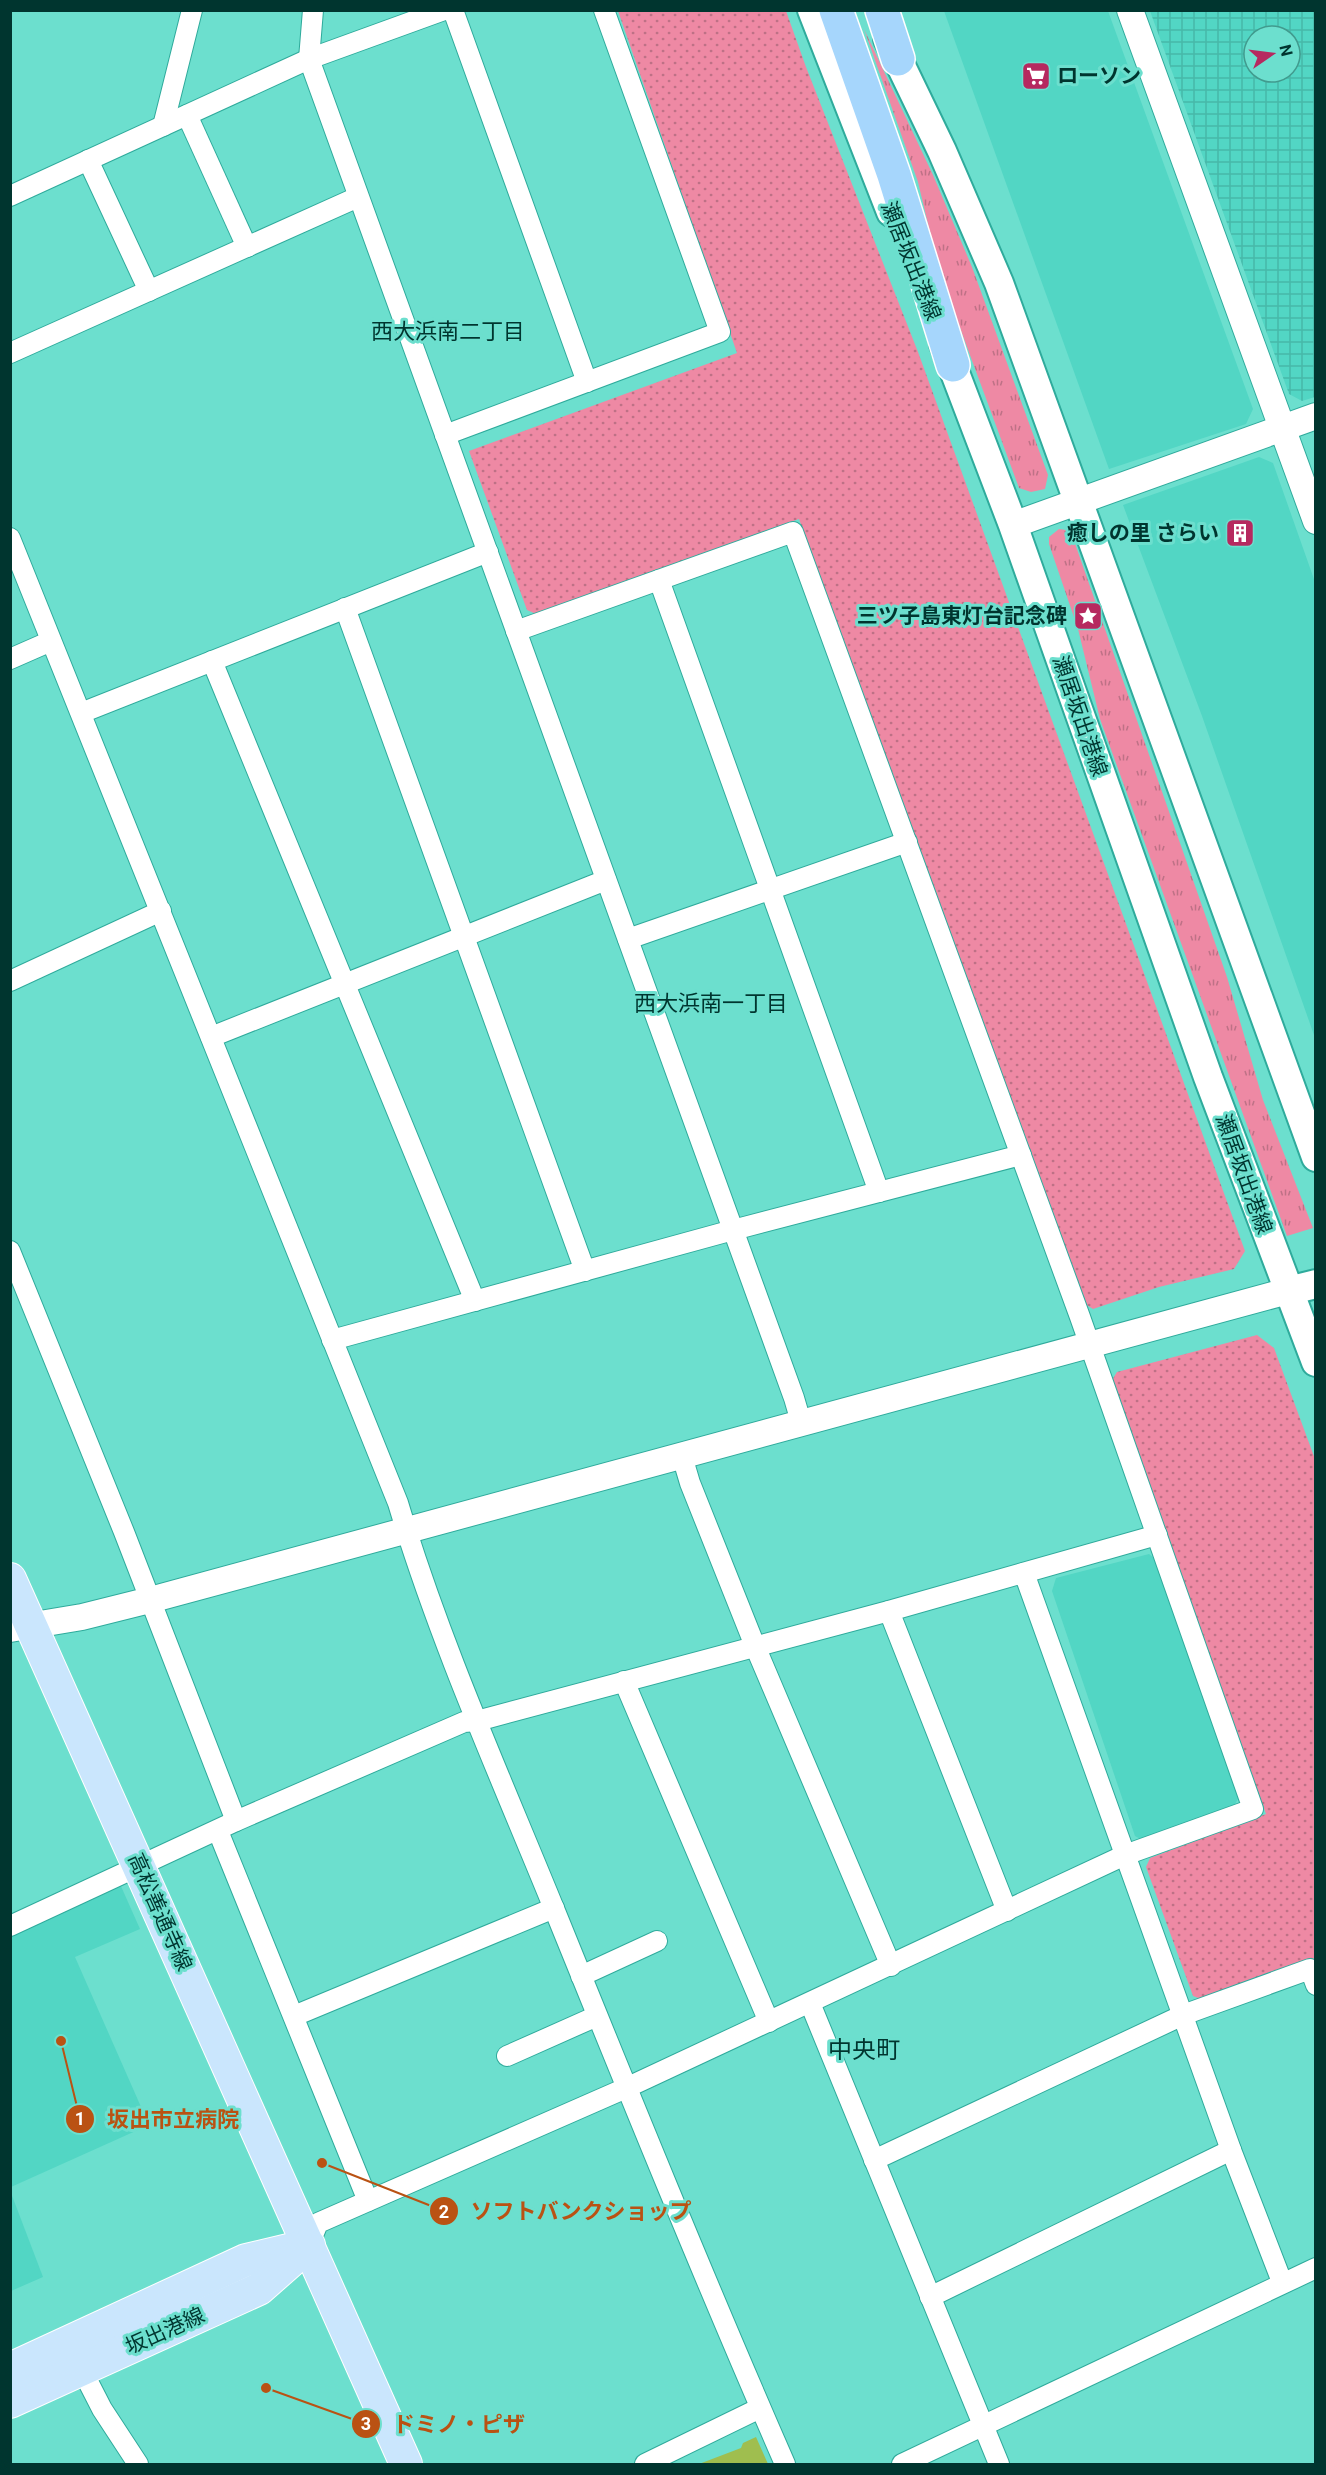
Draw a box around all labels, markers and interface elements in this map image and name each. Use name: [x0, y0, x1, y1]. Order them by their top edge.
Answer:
north arrow: [1242, 24, 1302, 84]
text: N: [1275, 43, 1297, 58]
supermarket icon: ローソン: [1020, 60, 1052, 92]
place label: ローソン: [1057, 64, 1141, 88]
street label: 瀬居坂出港線: [876, 198, 946, 324]
district label: 西大浜南二丁目: [371, 319, 525, 344]
building icon: 癒しの里 さらい: [1224, 517, 1256, 549]
place label: 癒しの里 さらい: [1067, 521, 1219, 545]
place icon: 三ツ子島東灯台記念碑: [1072, 600, 1104, 632]
place label: 三ツ子島東灯台記念碑: [857, 604, 1067, 628]
street label: 瀬居坂出港線: [1048, 653, 1112, 779]
district label: 西大浜南一丁目: [634, 991, 788, 1016]
street label: 瀬居坂出港線: [1211, 1111, 1277, 1237]
street label: 高松善通寺線: [123, 1850, 197, 1974]
district label: 中央町: [828, 2036, 900, 2064]
callout: 坂出市立病院: [65, 2099, 251, 2139]
text: 坂出市立病院: [107, 2107, 239, 2132]
text: 1: [75, 2108, 85, 2129]
callout: ソフトバンクショップ: [429, 2191, 703, 2231]
text: ソフトバンクショップ: [470, 2199, 692, 2224]
text: 2: [439, 2201, 449, 2222]
street label: 坂出港線: [122, 2303, 208, 2359]
callout: ドミノ・ピザ: [351, 2404, 537, 2444]
text: ドミノ・ピザ: [393, 2412, 525, 2437]
text: 3: [361, 2413, 371, 2434]

